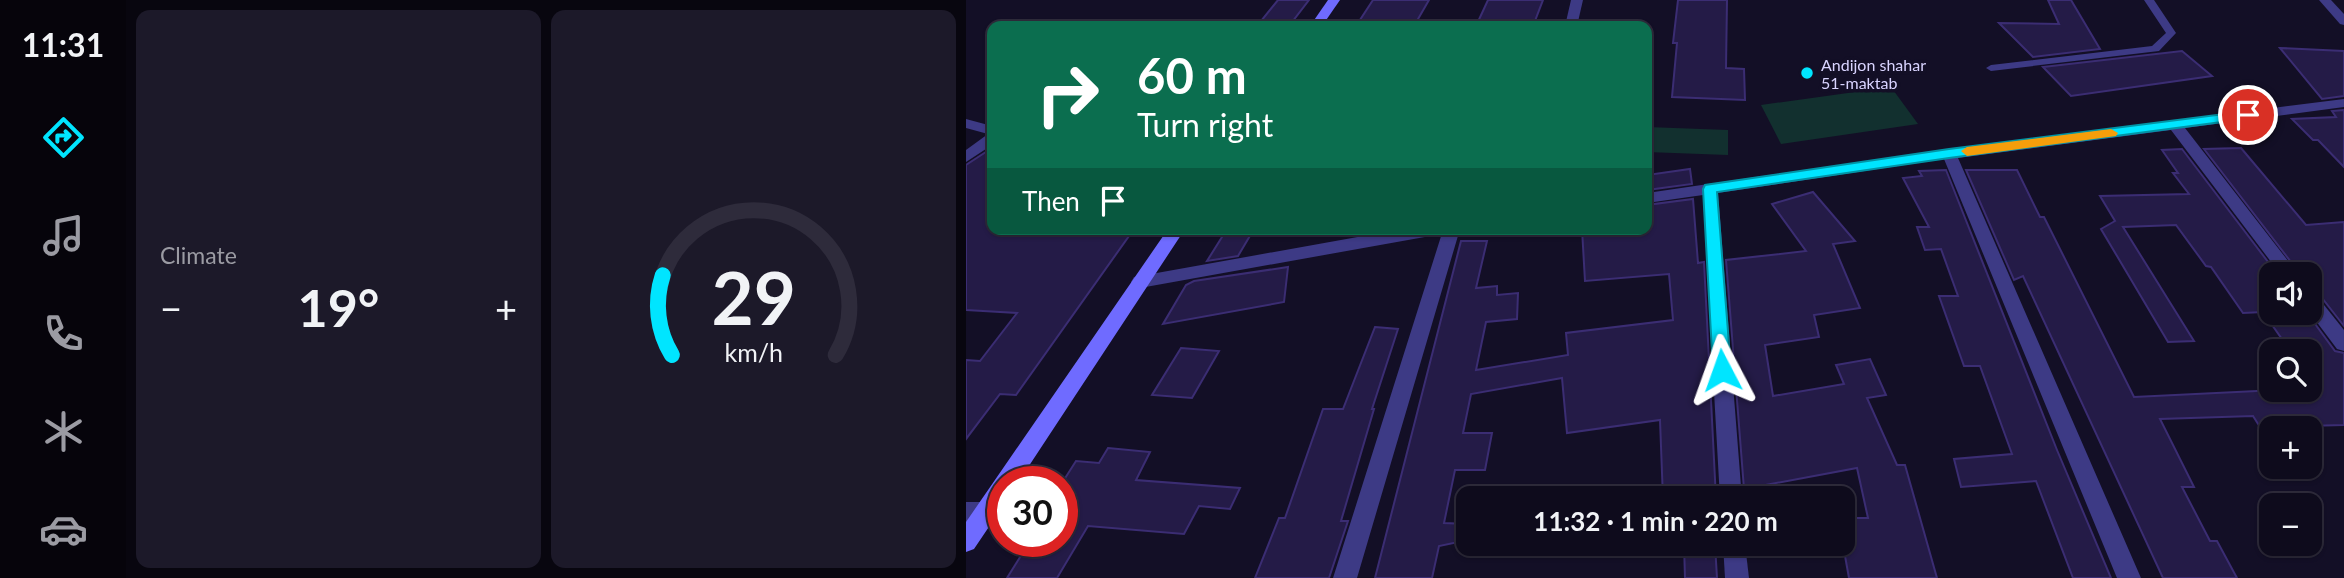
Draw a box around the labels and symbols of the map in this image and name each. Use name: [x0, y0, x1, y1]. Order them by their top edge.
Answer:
place label: Andijon shahar 51-maktab: [1821, 55, 1926, 92]
marker: Andijon shahar 51-maktab: [1799, 65, 1815, 81]
pin: [2218, 85, 2278, 145]
position arrow: [1685, 333, 1759, 407]
speed limit sign: 30: [987, 466, 1078, 557]

